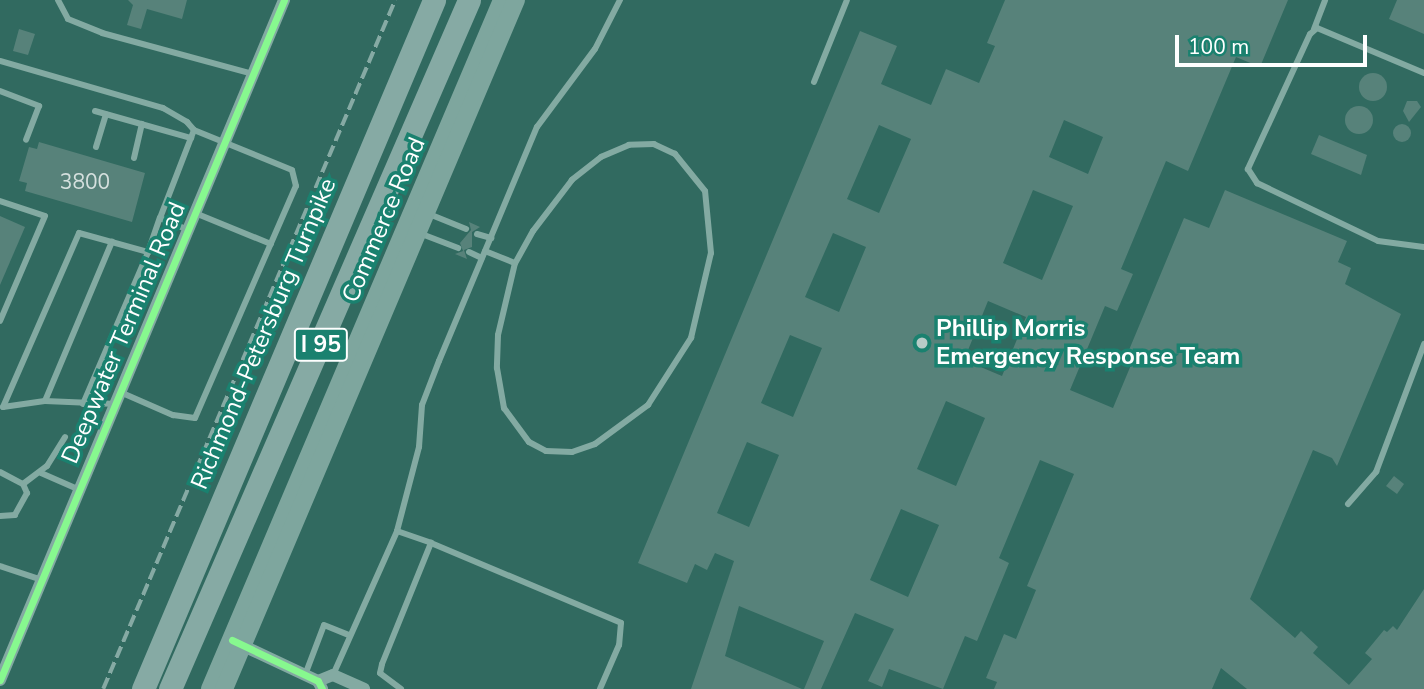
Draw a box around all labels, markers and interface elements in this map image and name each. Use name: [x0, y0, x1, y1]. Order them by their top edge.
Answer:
scale bar: [1179, 21, 1372, 65]
text: 100 m: [1188, 33, 1249, 61]
street label: Commerce Road: [336, 133, 432, 307]
house number: 3800: [60, 169, 110, 195]
street label: Richmond-Petersburg Turnpike: [185, 174, 343, 494]
street label: Deepwater Terminal Road: [56, 198, 192, 468]
place label: Phillip Morris Emergency Response Team: [936, 315, 1240, 371]
road number: I 95: [293, 326, 349, 364]
marker: Phillip Morris Emergency Response Team: [914, 335, 930, 351]

